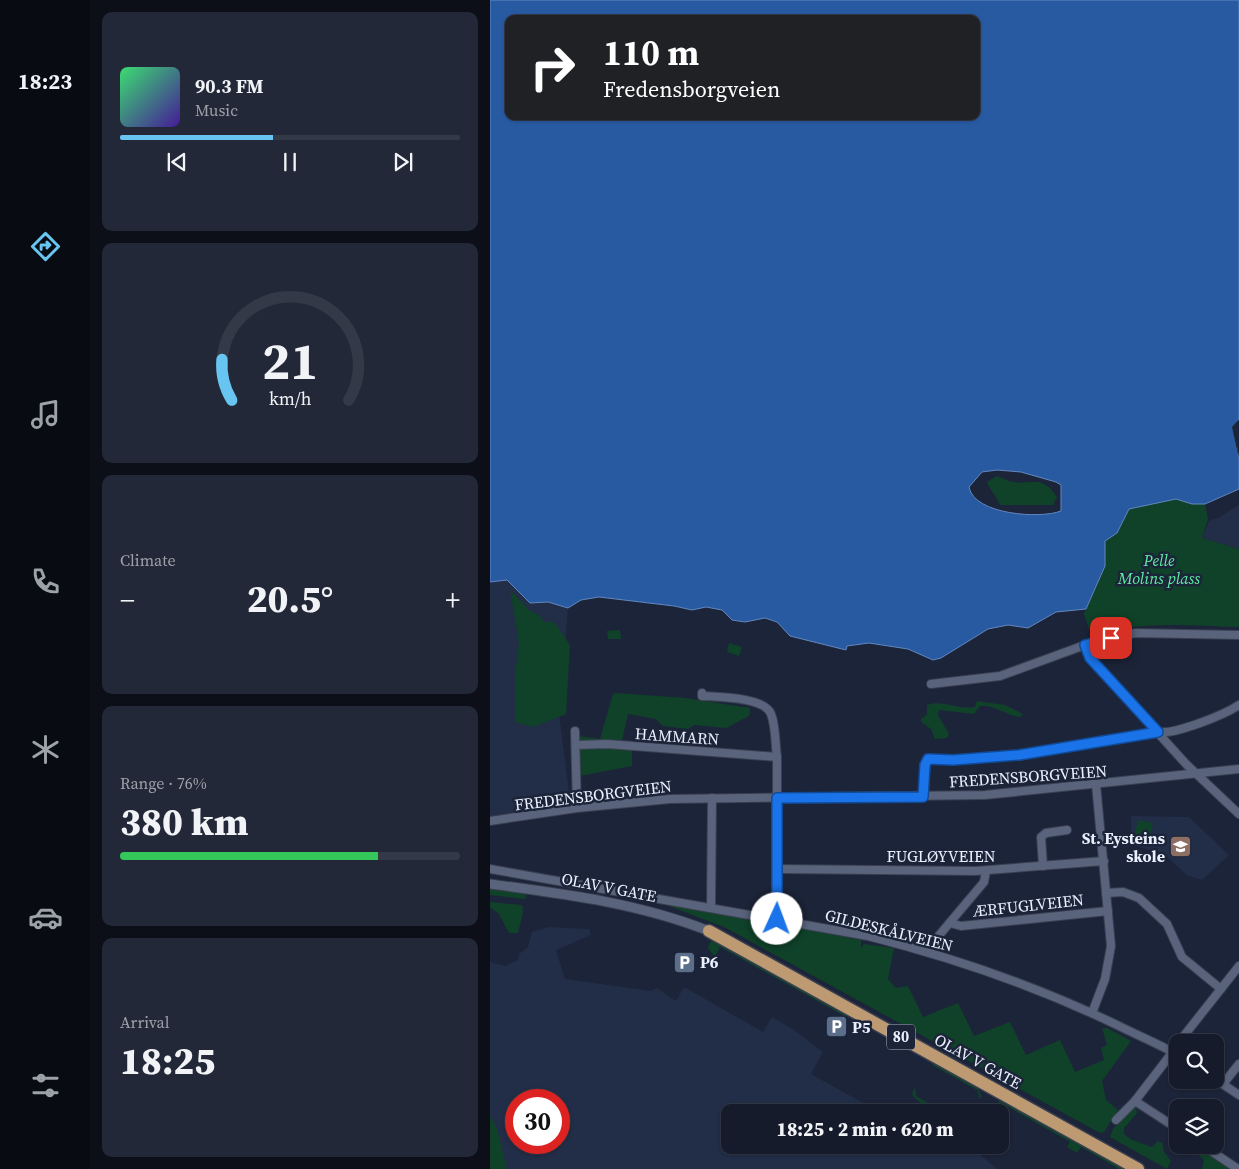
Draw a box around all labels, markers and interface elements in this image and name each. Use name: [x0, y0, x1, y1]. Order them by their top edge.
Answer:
text: 110 m: [603, 29, 699, 77]
icon: right: [520, 35, 585, 100]
text: 18:23: [18, 66, 72, 96]
text: 90.3 FM: [195, 73, 264, 99]
text: Fredensborgveien: [603, 74, 780, 104]
text: Music: [195, 99, 238, 121]
icon: previous: [163, 148, 191, 176]
icon: pause: [276, 148, 304, 176]
icon: next: [389, 148, 417, 176]
icon: directions: [28, 229, 63, 264]
text: 21: [262, 325, 318, 396]
text: km/h: [269, 386, 312, 411]
icon: music: [28, 397, 63, 432]
text: Climate: [120, 549, 176, 571]
park label: Pelle Molins plass: [1117, 549, 1200, 589]
icon: phone: [28, 564, 63, 599]
text: 20.5°: [247, 573, 333, 625]
text: −: [120, 581, 135, 619]
text: +: [445, 581, 460, 619]
pin: [1090, 617, 1132, 659]
icon: arrive: [1097, 624, 1125, 652]
street label: HAMMARN: [634, 722, 720, 750]
icon: climate: [28, 732, 63, 767]
street label: FREDENSBORGVEIEN: [948, 759, 1108, 792]
text: Range · 76%: [120, 772, 207, 794]
street label: FREDENSBORGVEIEN: [513, 774, 673, 816]
text: 380 km: [120, 796, 248, 848]
place label: St. Eysteins skole: [1082, 827, 1165, 867]
school or university icon: St. Eysteins skole: [1169, 835, 1193, 859]
street label: FUGLØYVEIEN: [887, 845, 996, 867]
street label: OLAV V GATE: [560, 867, 659, 907]
street label: ÆRFUGLVEIEN: [971, 888, 1085, 922]
position arrow: [750, 892, 802, 944]
icon: car: [28, 900, 63, 935]
street label: GILDESKÅLVEIEN: [823, 903, 956, 957]
parking icon: P6: [672, 950, 696, 974]
place label: P6: [700, 951, 719, 973]
text: Arrival: [120, 1011, 169, 1033]
parking icon: P5: [824, 1015, 848, 1039]
place label: P5: [852, 1016, 871, 1038]
road number: 80: [887, 1024, 915, 1050]
street label: OLAV V GATE: [931, 1028, 1026, 1094]
map controls: [1169, 1034, 1224, 1154]
button: search: [1169, 1034, 1224, 1089]
text: 18:25: [120, 1035, 215, 1087]
icon: filters: [28, 1068, 63, 1103]
speed limit sign: 30: [505, 1089, 570, 1154]
button: layers: [1169, 1099, 1224, 1154]
text: 18:25 · 2 min · 620 m: [776, 1116, 954, 1142]

